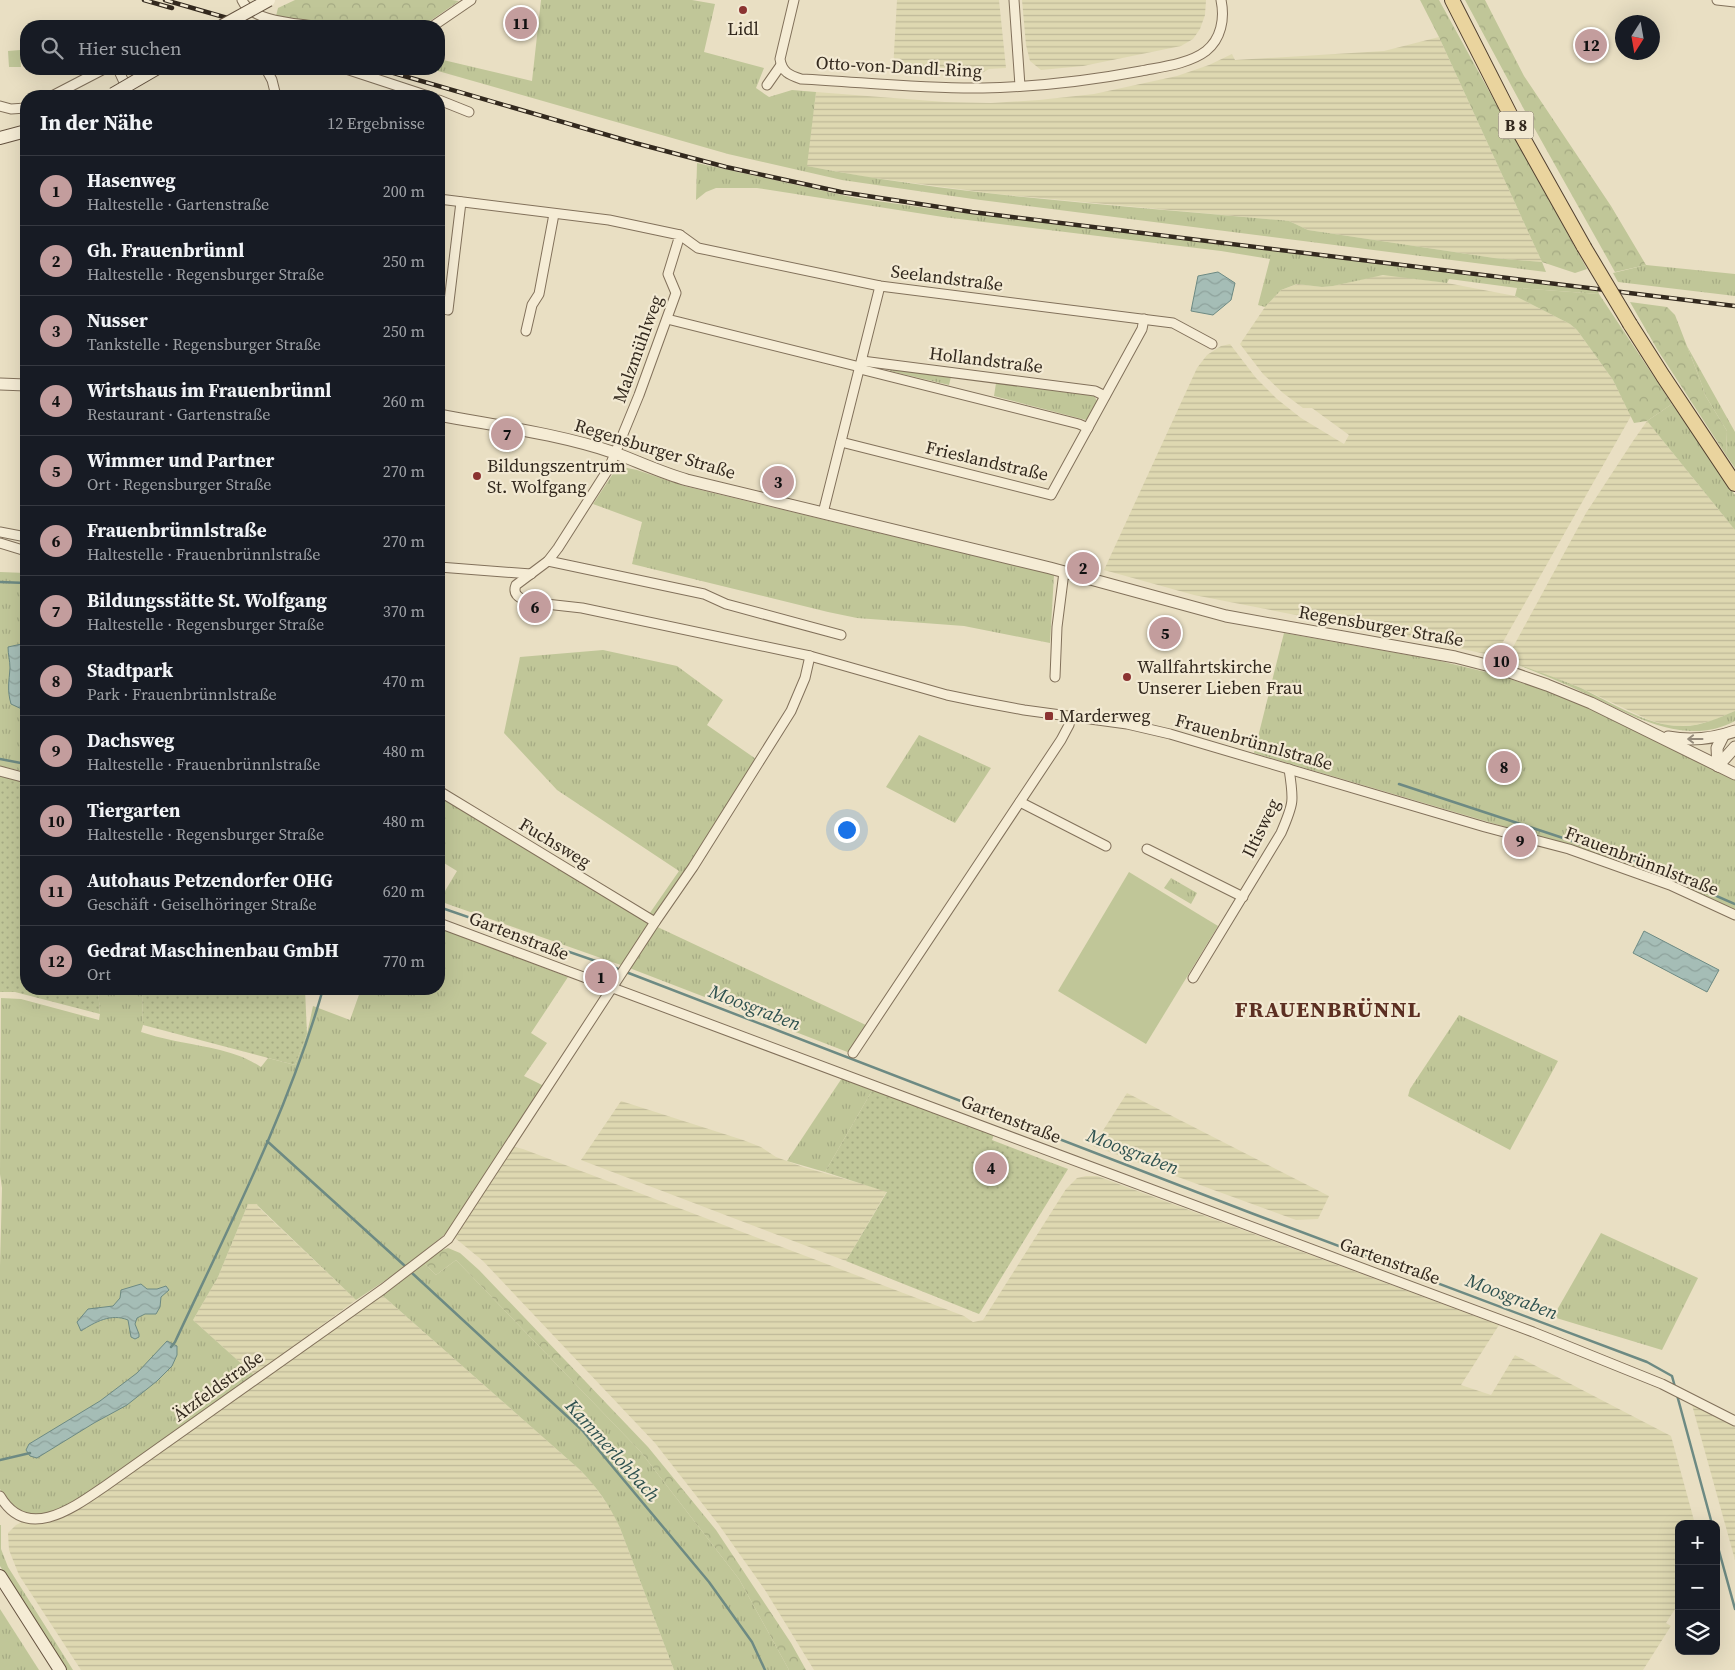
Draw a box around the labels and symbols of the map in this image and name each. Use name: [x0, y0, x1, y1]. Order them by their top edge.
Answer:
pin: 11: [505, 4, 537, 42]
marker: Lidl: [737, 4, 749, 16]
north arrow: [1615, 15, 1660, 60]
place label: Lidl: [727, 16, 759, 41]
pin: 12: [1575, 26, 1607, 64]
street label: Otto-von-Dandl-Ring: [815, 50, 983, 83]
road number: B 8: [1498, 112, 1534, 138]
street label: Seelandstraße: [890, 258, 1005, 297]
street label: Malzmühlweg: [606, 291, 669, 406]
street label: Hollandstraße: [928, 340, 1044, 379]
street label: Regensburger Straße: [572, 412, 739, 485]
pin: 7: [491, 415, 523, 453]
street label: Frieslandstraße: [923, 434, 1051, 487]
place label: Bildungszentrum St. Wolfgang: [487, 453, 626, 499]
pin: 3: [762, 463, 794, 501]
marker: Bildungszentrum St. Wolfgang: [471, 470, 483, 482]
pin: 2: [1067, 549, 1099, 587]
pin: 6: [519, 588, 551, 626]
street label: Regensburger Straße: [1297, 599, 1466, 652]
pin: 5: [1149, 614, 1181, 652]
pin: 10: [1485, 642, 1517, 680]
place label: Wallfahrtskirche Unserer Lieben Frau: [1137, 654, 1303, 700]
marker: Wallfahrtskirche Unserer Lieben Frau: [1121, 671, 1133, 683]
place label: Marderweg: [1059, 703, 1150, 728]
street label: Frauenbrünnlstraße: [1172, 707, 1336, 776]
marker: Marderweg: [1043, 710, 1055, 722]
one-way arrow: [1687, 734, 1704, 744]
pin: 8: [1488, 748, 1520, 786]
street label: Iltisweg: [1236, 794, 1286, 862]
street label: Fuchsweg: [515, 811, 596, 874]
your location: [834, 817, 860, 843]
street label: Frauenbrünnlstraße: [1562, 820, 1723, 901]
pin: 9: [1504, 822, 1536, 860]
street label: Gartenstraße: [466, 905, 573, 966]
pin: 1: [585, 958, 617, 996]
water label: Moosgraben: [704, 977, 805, 1037]
district label: FRAUENBRÜNNL: [1235, 994, 1421, 1024]
street label: Gartenstraße: [958, 1088, 1065, 1149]
water label: Moosgraben: [1082, 1121, 1183, 1181]
pin: 4: [975, 1149, 1007, 1187]
street label: Gartenstraße: [1336, 1231, 1444, 1290]
water label: Moosgraben: [1461, 1266, 1562, 1326]
street label: Ätzfeldstraße: [167, 1344, 268, 1427]
water label: Kammerlohbach: [559, 1392, 667, 1507]

